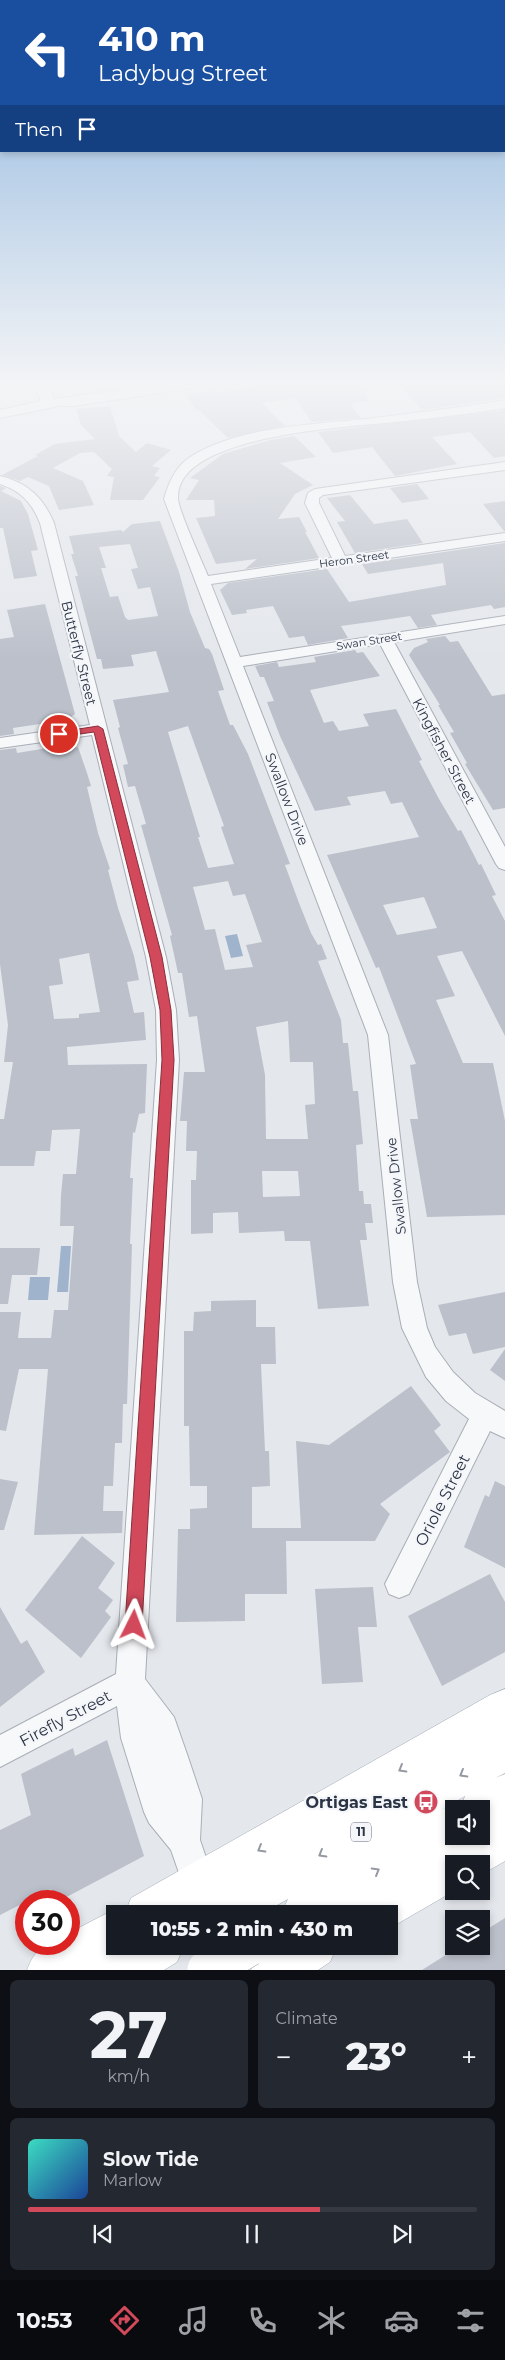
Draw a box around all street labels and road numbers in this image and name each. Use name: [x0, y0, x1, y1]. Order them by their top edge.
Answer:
street label: Heron Street: [318, 547, 390, 571]
street label: Butterfly Street: [57, 599, 101, 707]
street label: Swan Street: [335, 629, 403, 653]
street label: Kingfisher Street: [408, 695, 480, 807]
street label: Swallow Drive: [261, 750, 313, 848]
street label: Swallow Drive: [382, 1137, 410, 1235]
street label: Oriole Street: [411, 1451, 474, 1549]
street label: Firefly Street: [16, 1686, 115, 1751]
road number: 11: [351, 1822, 371, 1841]

